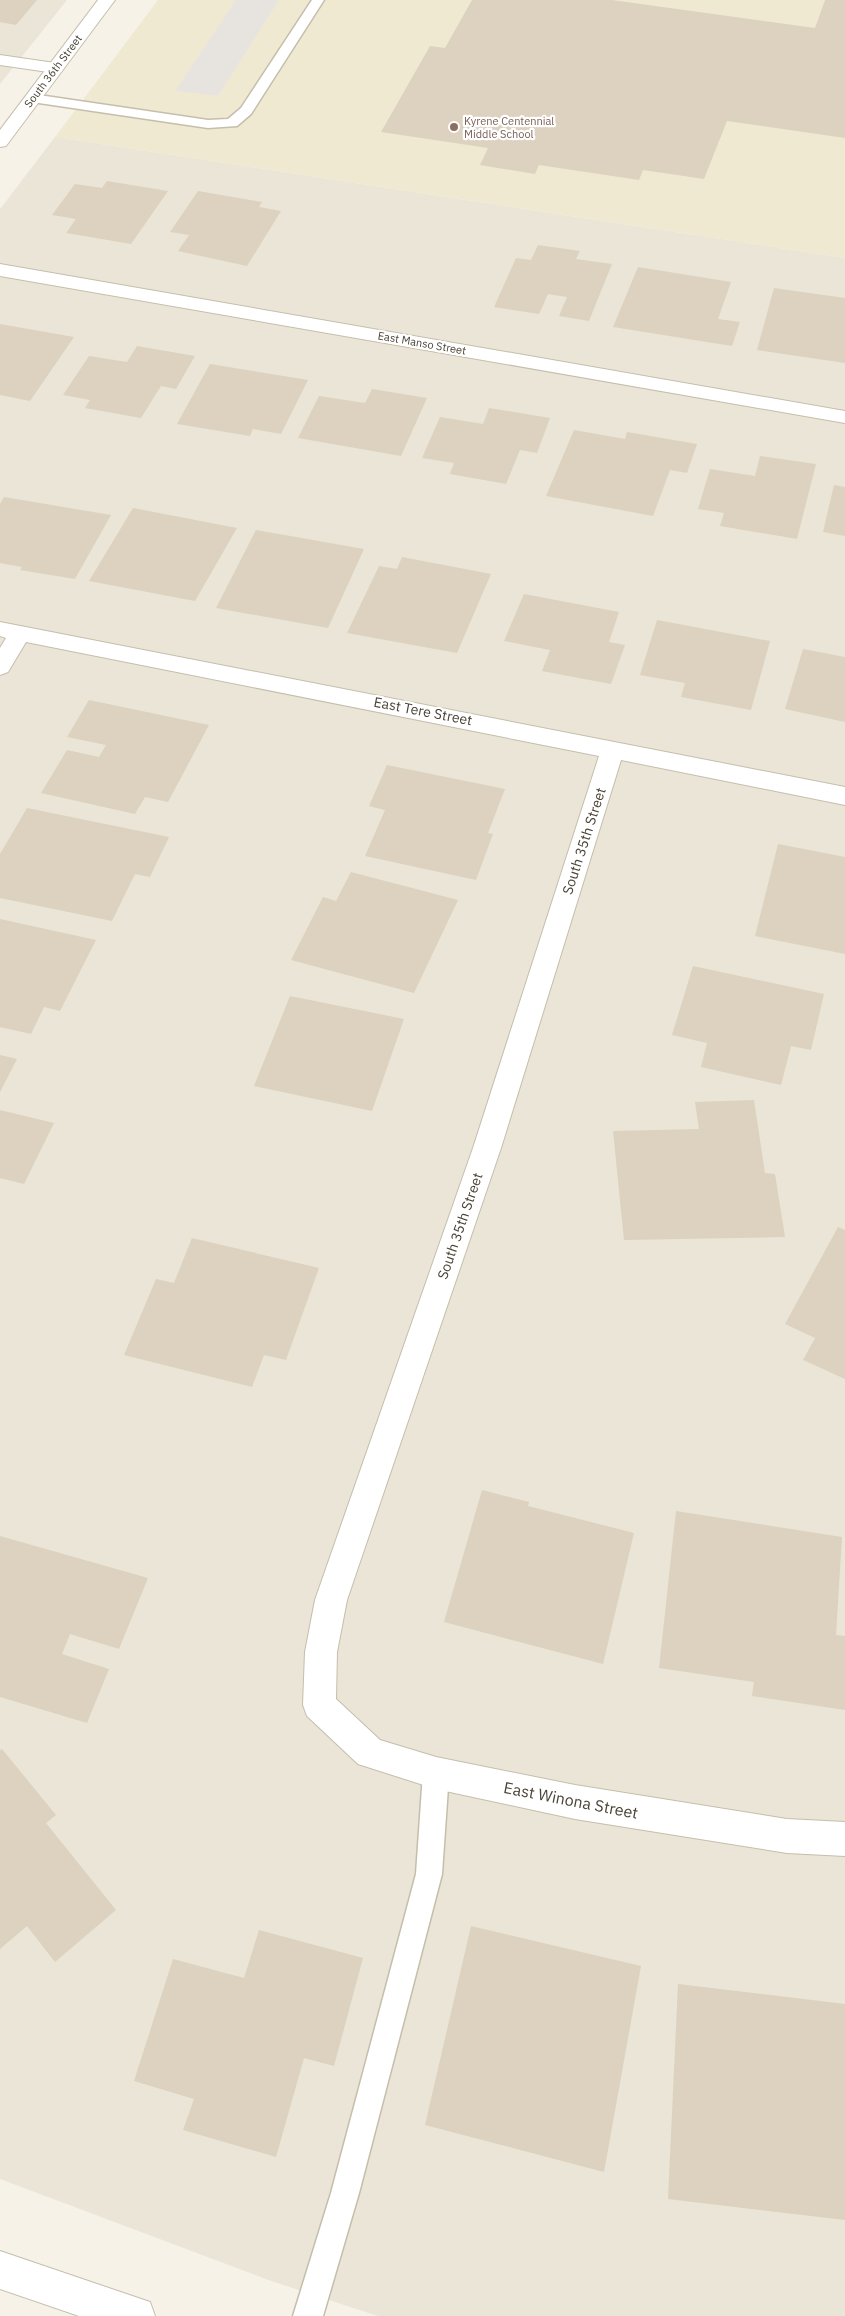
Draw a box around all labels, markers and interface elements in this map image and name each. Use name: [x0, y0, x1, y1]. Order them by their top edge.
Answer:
street label: South 36th Street: [21, 32, 85, 110]
place label: Kyrene Centennial Middle School: [464, 114, 554, 141]
marker: Kyrene Centennial Middle School: [448, 121, 460, 133]
street label: East Manso Street: [377, 328, 467, 358]
street label: East Tere Street: [372, 693, 474, 729]
street label: South 35th Street: [558, 785, 610, 897]
street label: South 35th Street: [433, 1170, 487, 1282]
street label: East Winona Street: [502, 1777, 640, 1823]

